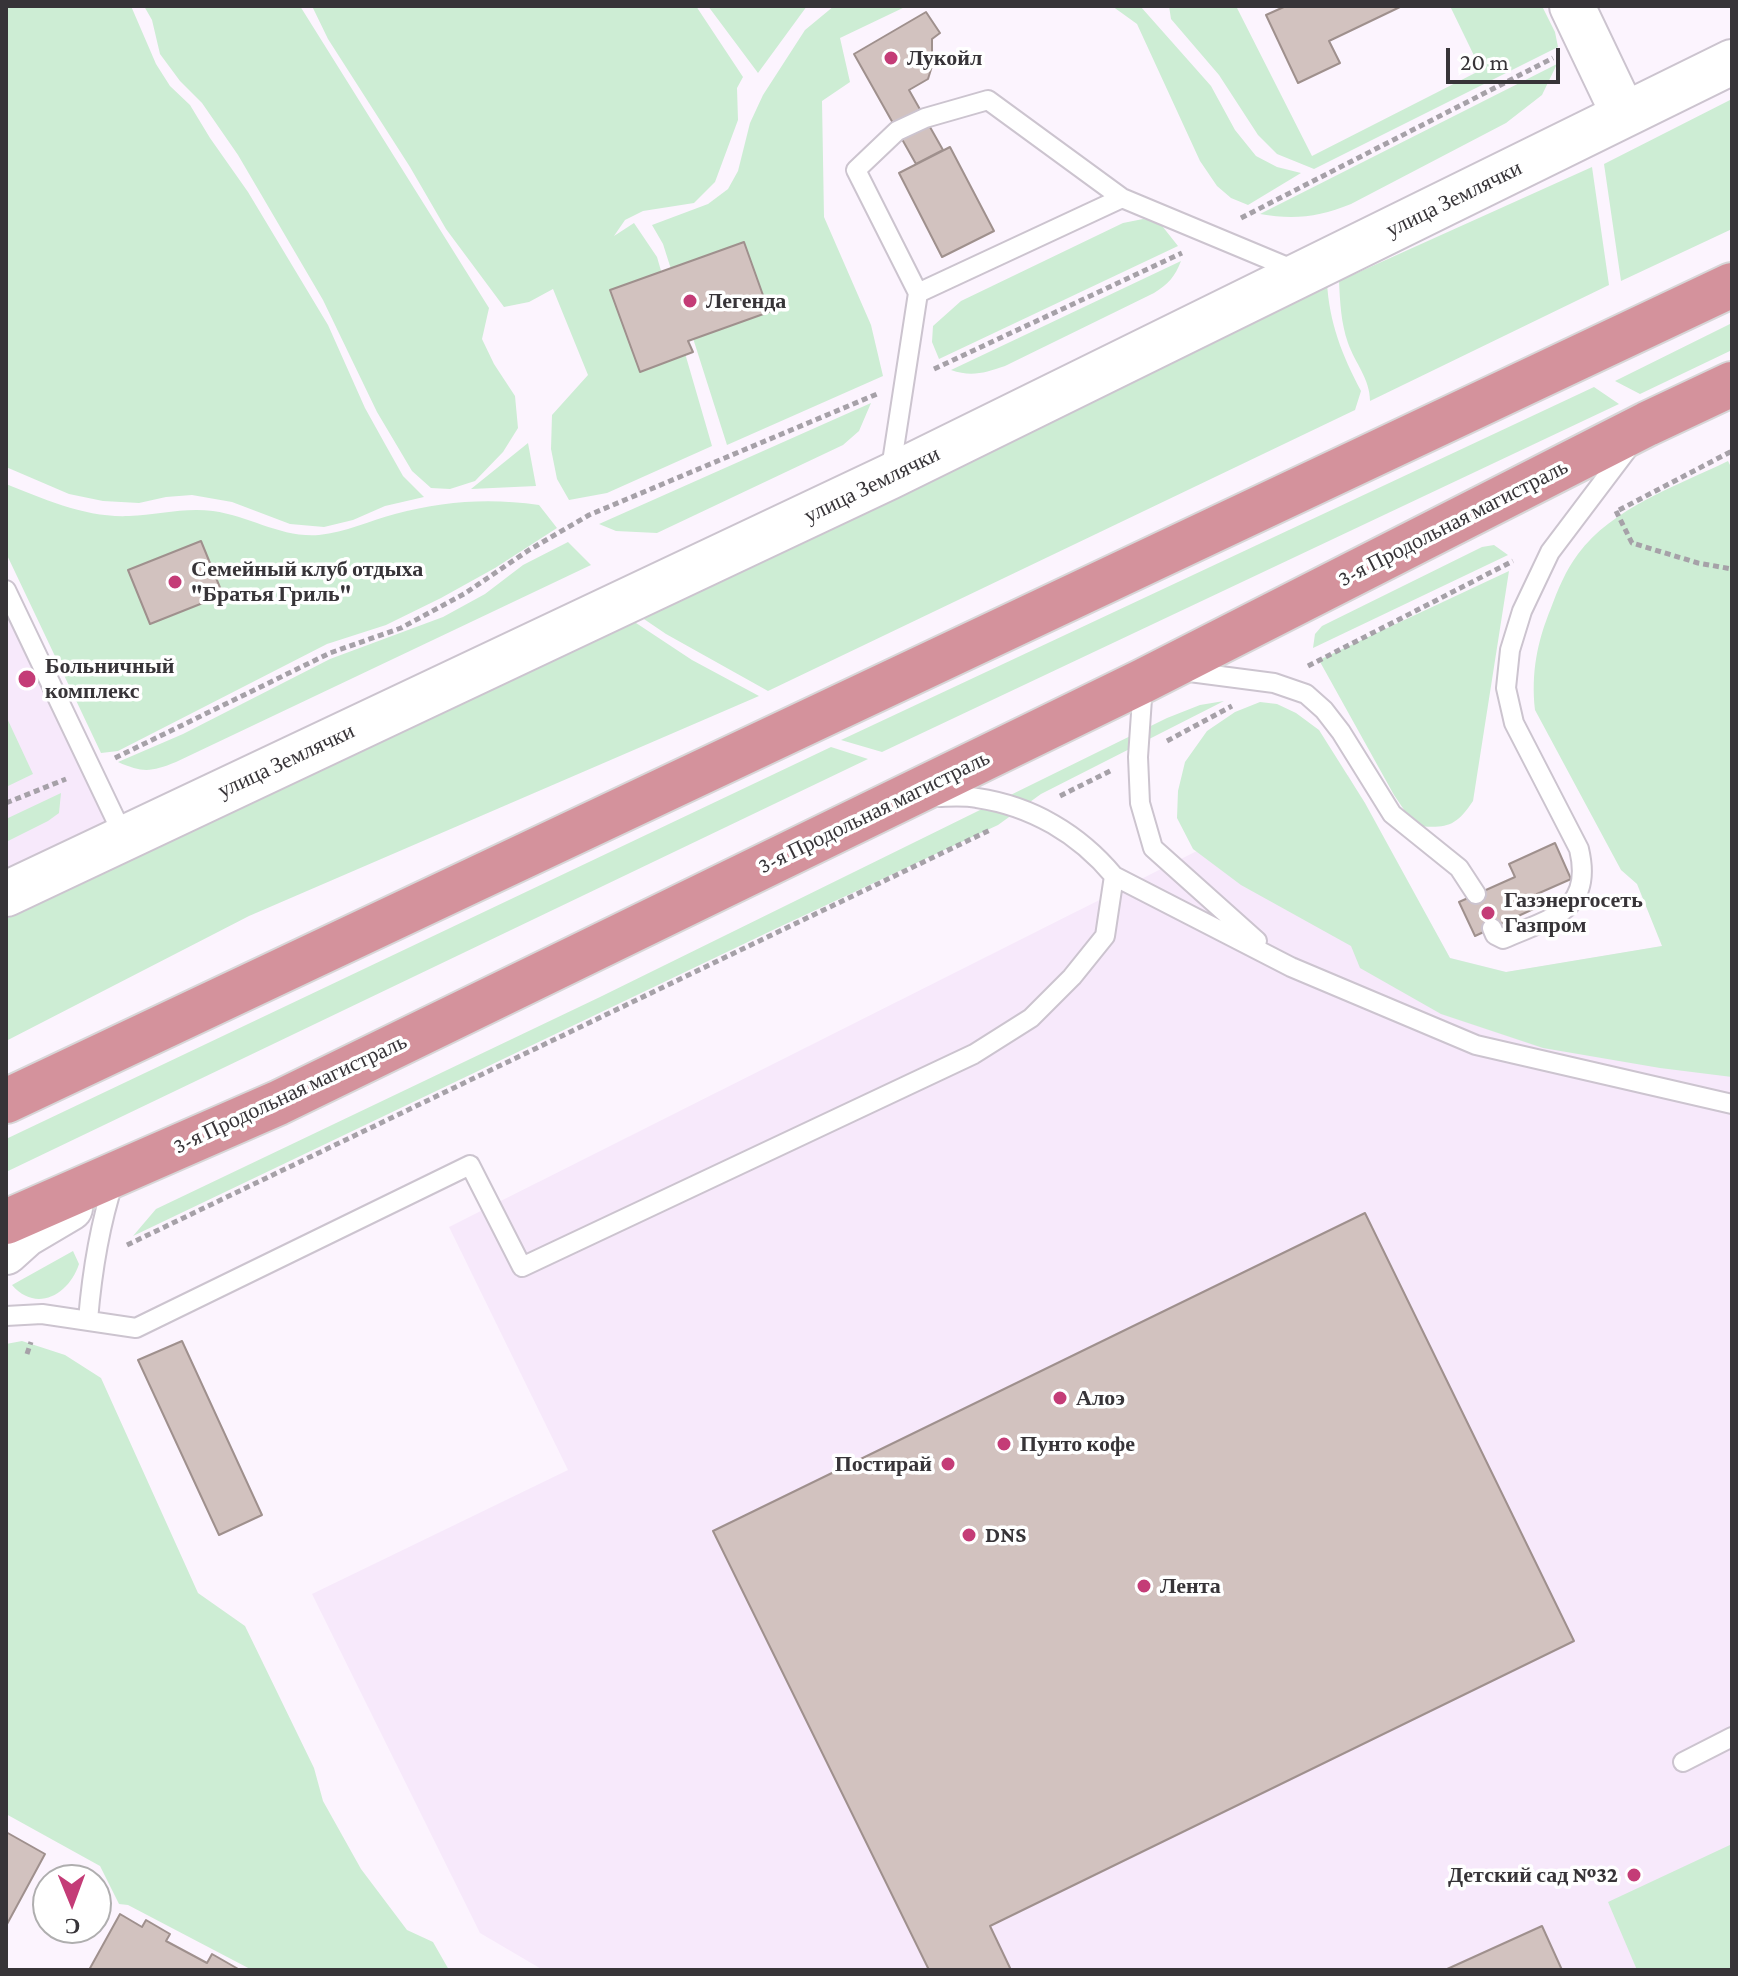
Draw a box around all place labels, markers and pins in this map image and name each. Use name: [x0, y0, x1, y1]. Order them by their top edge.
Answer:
place label: Лукойл: [907, 45, 982, 71]
marker: Лукойл: [882, 49, 900, 67]
place label: Легенда: [706, 288, 786, 314]
marker: Легенда: [681, 292, 699, 310]
place label: Семейный клуб отдыха "Братья Гриль": [191, 556, 423, 608]
marker: Семейный клуб отдыха "Братья Гриль": [166, 573, 184, 591]
place label: Больничный комплекс: [45, 653, 175, 704]
marker: Больничный комплекс: [16, 668, 38, 690]
place label: Газэнергосеть Газпром: [1504, 887, 1643, 938]
marker: Газэнергосеть Газпром: [1479, 904, 1497, 922]
place label: Алоэ: [1076, 1385, 1125, 1411]
marker: Алоэ: [1051, 1389, 1069, 1407]
place label: Пунто кофе: [1020, 1431, 1135, 1457]
marker: Пунто кофе: [995, 1435, 1013, 1453]
place label: Постирай: [835, 1451, 932, 1477]
marker: Постирай: [939, 1455, 957, 1473]
place label: DNS: [985, 1522, 1026, 1548]
marker: DNS: [960, 1526, 978, 1544]
place label: Лента: [1160, 1573, 1221, 1599]
marker: Лента: [1135, 1577, 1153, 1595]
place label: Детский сад №32: [1448, 1862, 1618, 1888]
marker: Детский сад №32: [1625, 1866, 1643, 1884]

